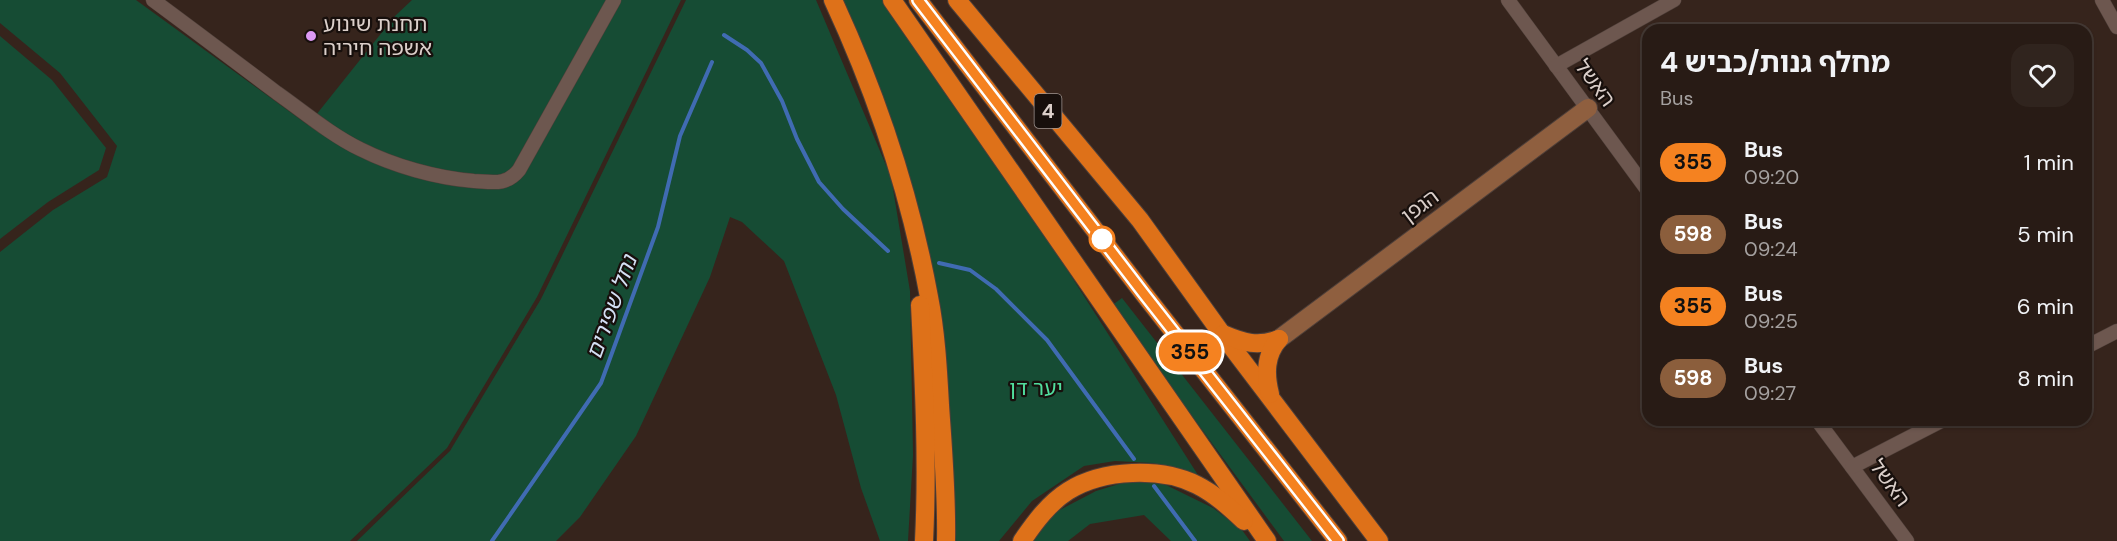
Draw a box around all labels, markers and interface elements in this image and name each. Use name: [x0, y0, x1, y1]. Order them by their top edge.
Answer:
place label: תחנת שינוע אשפה חיריה: [323, 10, 432, 62]
marker: תחנת שינוע אשפה חיריה: [304, 29, 318, 43]
text: מחלף גנות/כביש 4: [1660, 44, 1890, 81]
button: heart: [2011, 44, 2074, 107]
street label: האשל: [1568, 54, 1622, 112]
text: Bus: [1660, 85, 1694, 111]
road number: 4: [1034, 94, 1062, 128]
text: Bus: [1744, 135, 1783, 164]
text: 355: [1674, 148, 1712, 176]
text: 1 min: [2024, 148, 2074, 177]
text: 09:20: [1744, 164, 1799, 190]
street label: הגפן: [1396, 183, 1444, 229]
text: Bus: [1744, 207, 1783, 236]
text: 598: [1673, 220, 1713, 248]
text: 5 min: [2017, 220, 2074, 249]
unlabelled marker: [1089, 226, 1115, 252]
text: 09:24: [1744, 236, 1798, 262]
water label: נחל שפירים: [579, 250, 644, 363]
text: Bus: [1744, 279, 1783, 308]
text: 355: [1674, 292, 1712, 320]
text: 6 min: [2017, 292, 2074, 321]
text: 09:25: [1744, 308, 1798, 334]
line badge: 355: [1156, 332, 1224, 372]
text: 355: [1171, 338, 1209, 366]
text: Bus: [1744, 351, 1783, 380]
text: 598: [1673, 364, 1713, 392]
text: 8 min: [2017, 364, 2074, 393]
park label: יער דן: [1009, 374, 1063, 402]
text: 09:27: [1744, 380, 1796, 406]
street label: האשל: [1863, 454, 1917, 512]

